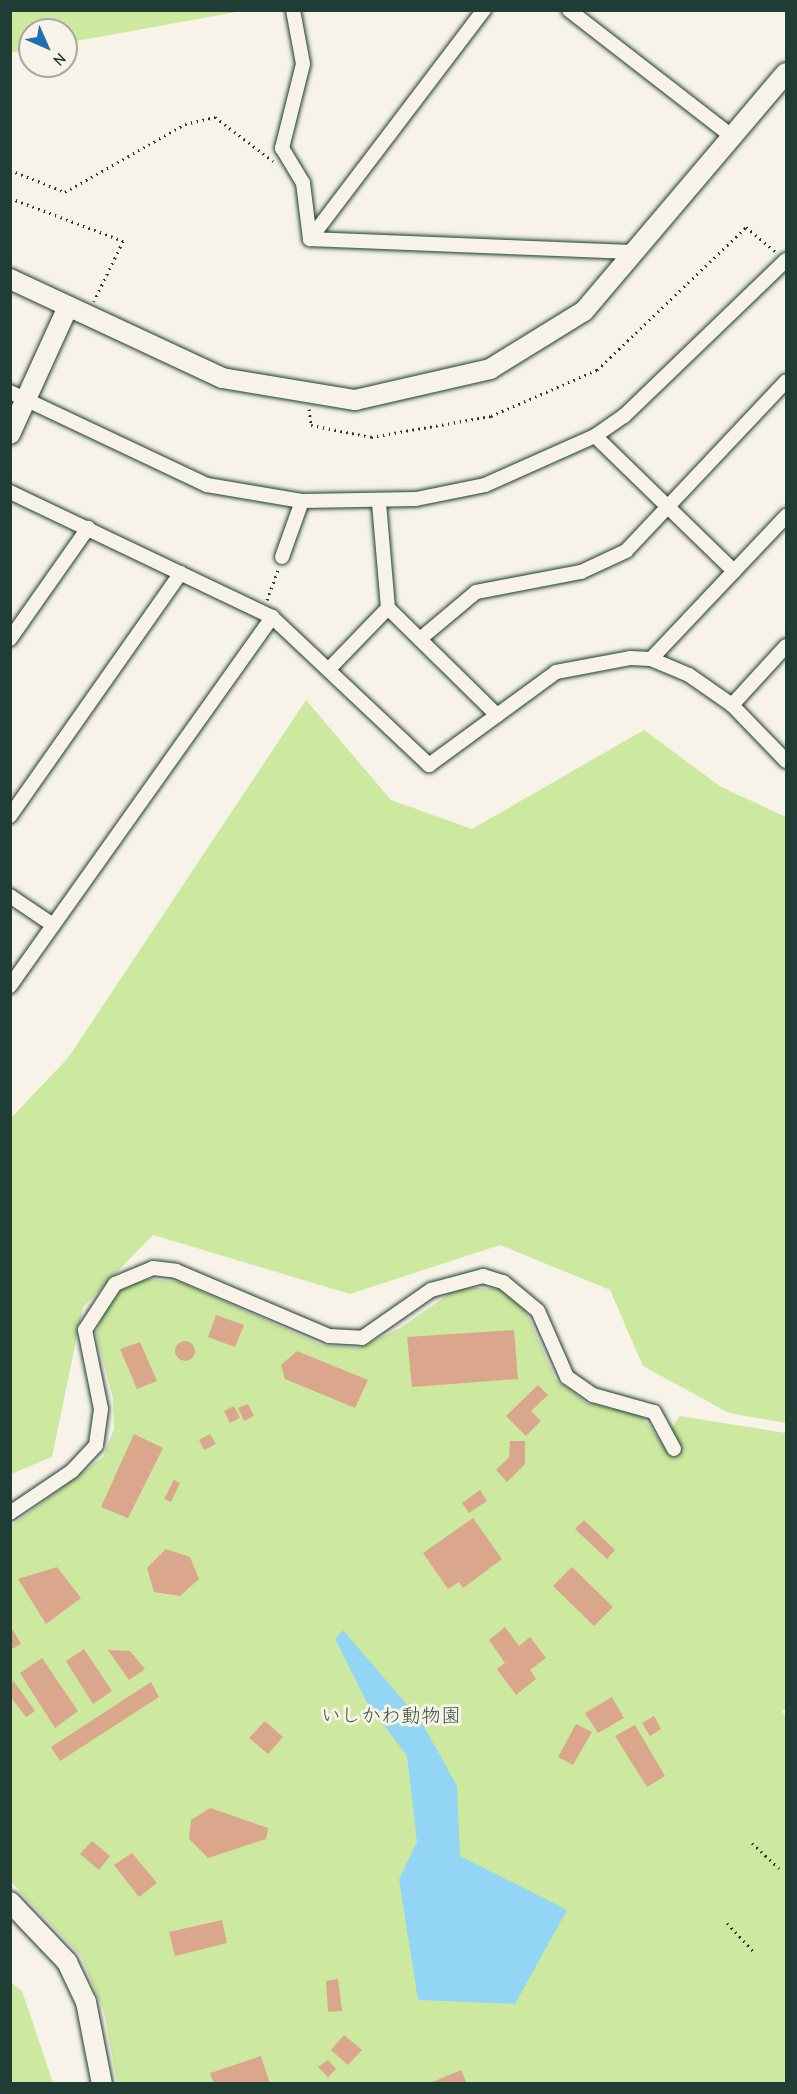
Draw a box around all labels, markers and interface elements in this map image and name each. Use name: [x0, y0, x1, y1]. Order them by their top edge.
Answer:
north arrow: [18, 18, 78, 78]
text: N: [49, 49, 69, 69]
park label: いしかわ動物園: [321, 1703, 461, 1727]

